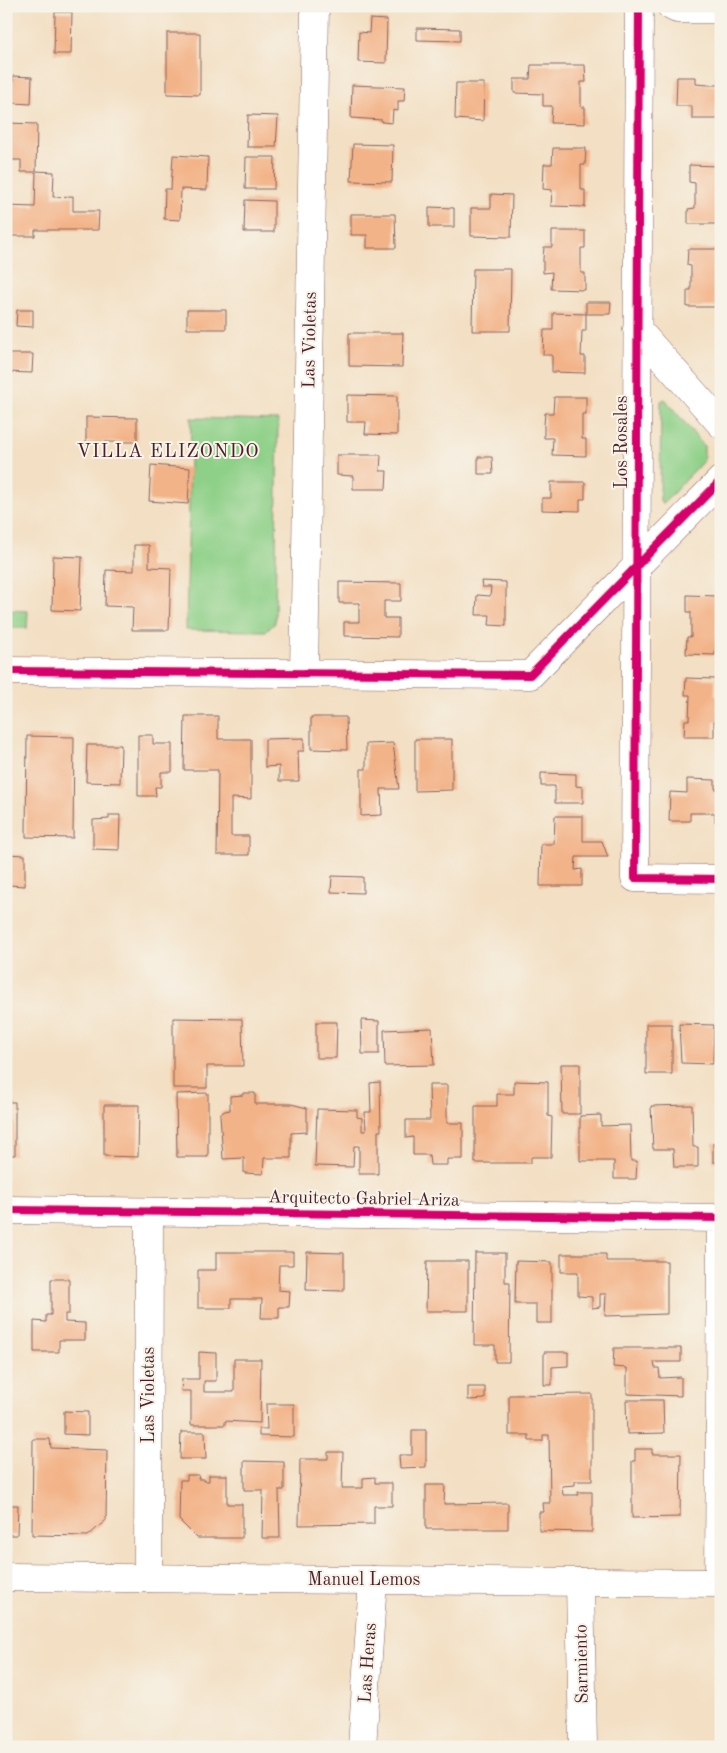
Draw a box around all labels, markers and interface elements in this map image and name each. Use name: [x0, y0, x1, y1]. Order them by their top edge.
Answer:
street label: Las Violetas: [300, 291, 320, 389]
street label: Los Rosales: [613, 395, 631, 489]
district label: VILLA ELIZONDO: [76, 443, 260, 462]
street label: Arquitecto Gabriel Ariza: [268, 1188, 460, 1210]
street label: Las Violetas: [140, 1346, 158, 1443]
street label: Manuel Lemos: [308, 1571, 421, 1589]
street label: Las Heras: [356, 1622, 380, 1704]
street label: Sarmiento: [572, 1624, 592, 1704]

